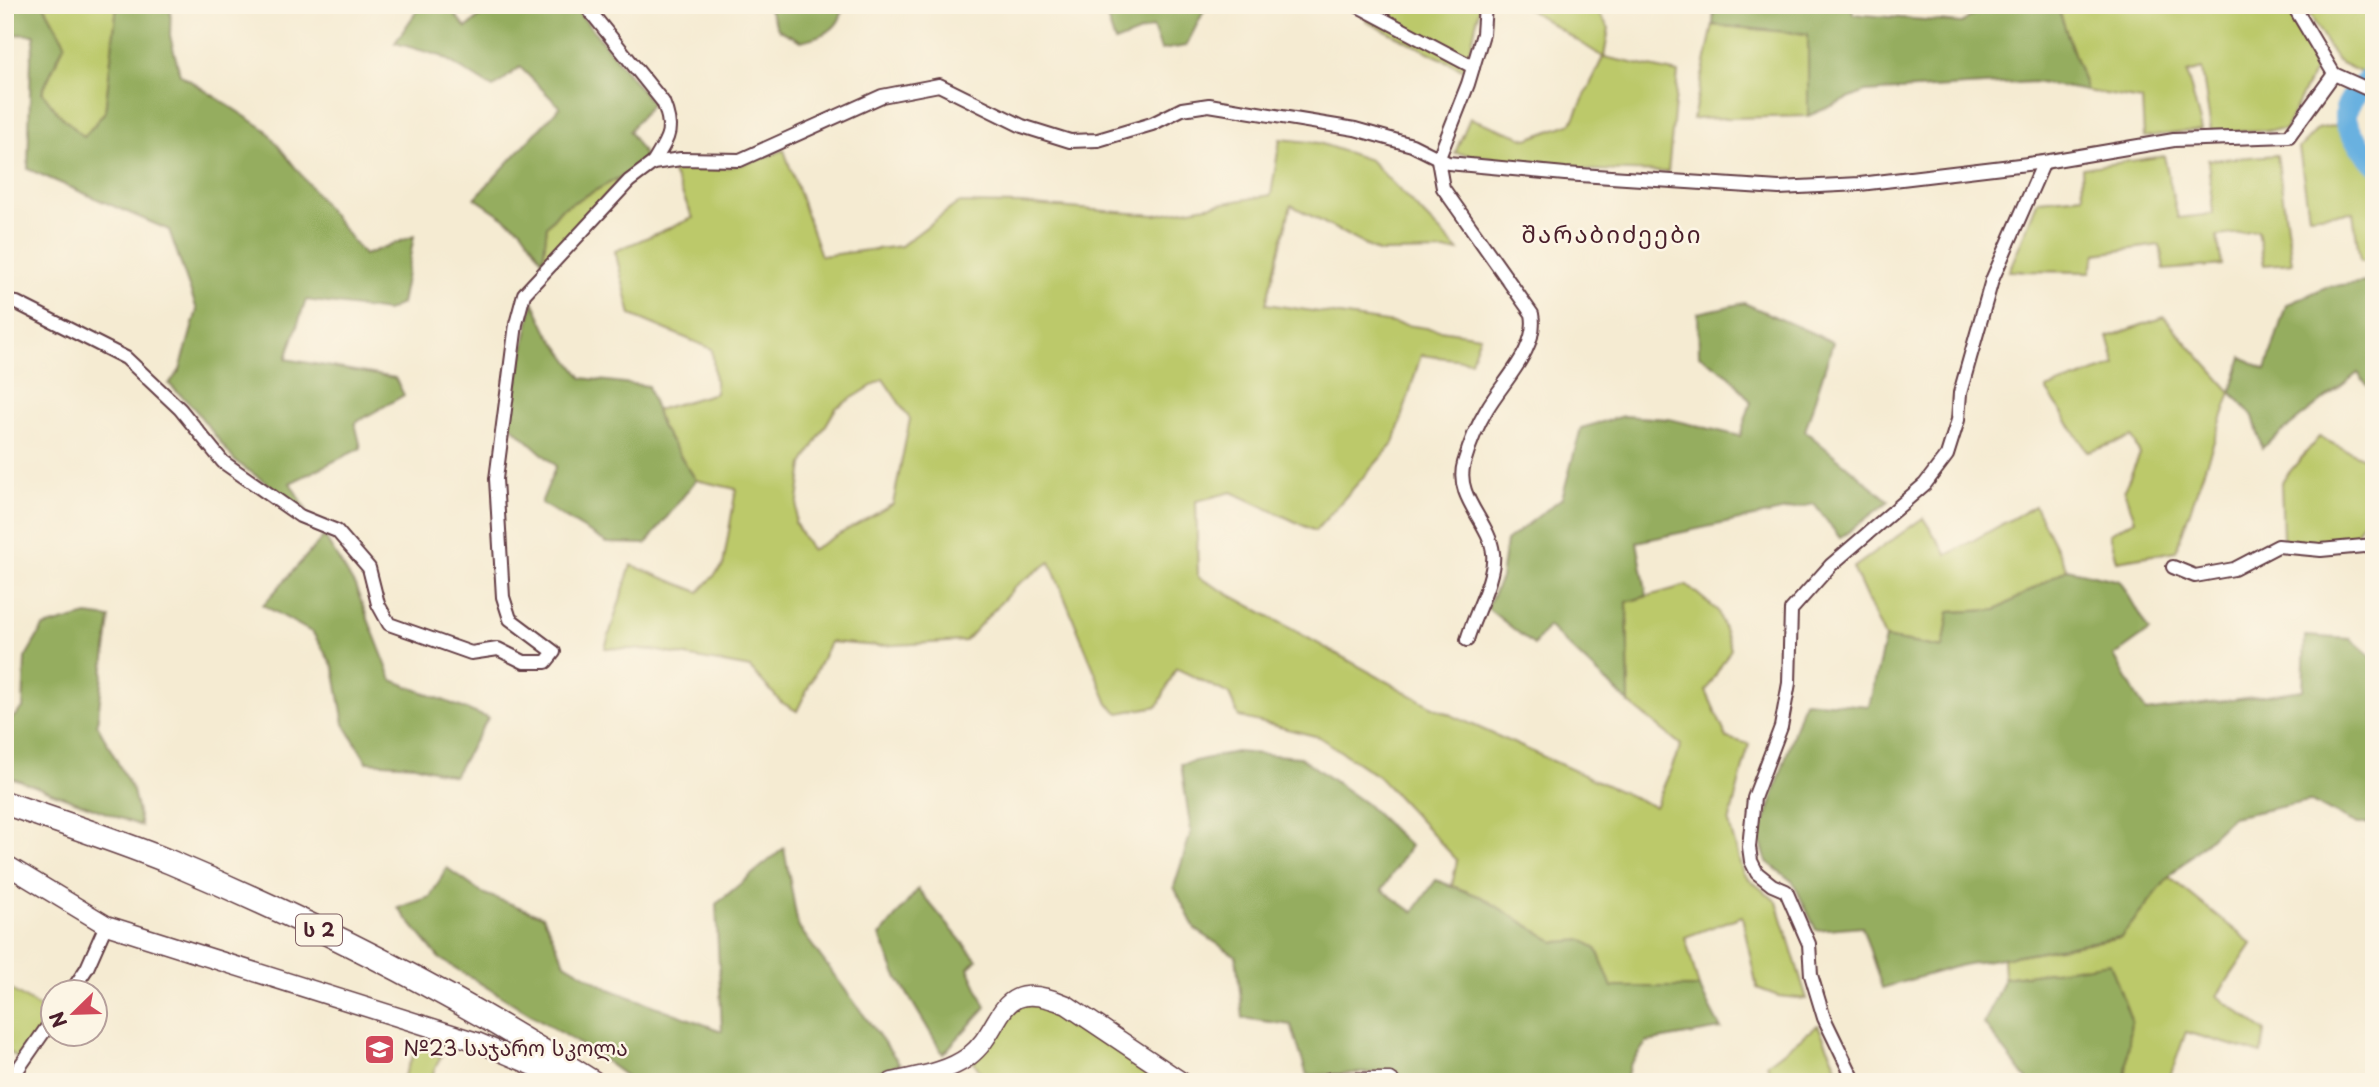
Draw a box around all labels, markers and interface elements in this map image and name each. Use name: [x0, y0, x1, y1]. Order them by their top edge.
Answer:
district label: შარაბიძეები: [1521, 215, 1703, 251]
road number: ს 2: [296, 914, 342, 946]
north arrow: [38, 978, 108, 1048]
text: N: [42, 1008, 73, 1032]
place label: №23 საჯარო სკოლა: [403, 1031, 628, 1063]
school or university icon: №23 საჯარო სკოლა: [363, 1032, 397, 1066]

